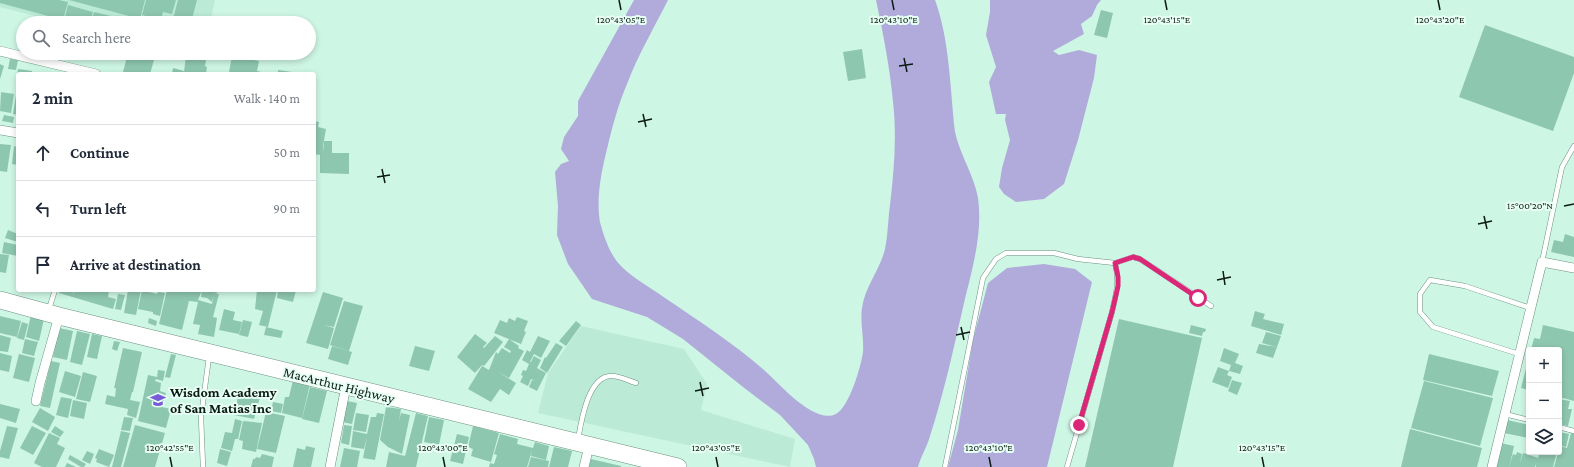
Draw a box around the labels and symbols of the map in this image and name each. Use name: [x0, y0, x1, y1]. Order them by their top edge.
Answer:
text: 120°43'05"E: [597, 14, 646, 25]
text: 120°43'10"E: [870, 14, 918, 25]
text: 120°43'15"E: [1144, 14, 1191, 25]
text: 120°43'20"E: [1416, 14, 1465, 25]
text: 15°00'20"N: [1507, 200, 1553, 211]
route start: [1189, 289, 1207, 307]
street label: MacArthur Highway: [282, 363, 397, 407]
place label: Wisdom Academy of San Matias Inc: [169, 384, 277, 416]
school or university icon: Wisdom Academy of San Matias Inc: [149, 391, 167, 409]
route end: [1070, 416, 1088, 434]
text: 120°42'55"E: [146, 442, 194, 453]
text: 120°43'00"E: [418, 442, 468, 453]
text: 120°43'05"E: [692, 442, 741, 453]
text: 120°43'10"E: [965, 442, 1013, 453]
text: 120°43'15"E: [1239, 442, 1286, 453]

